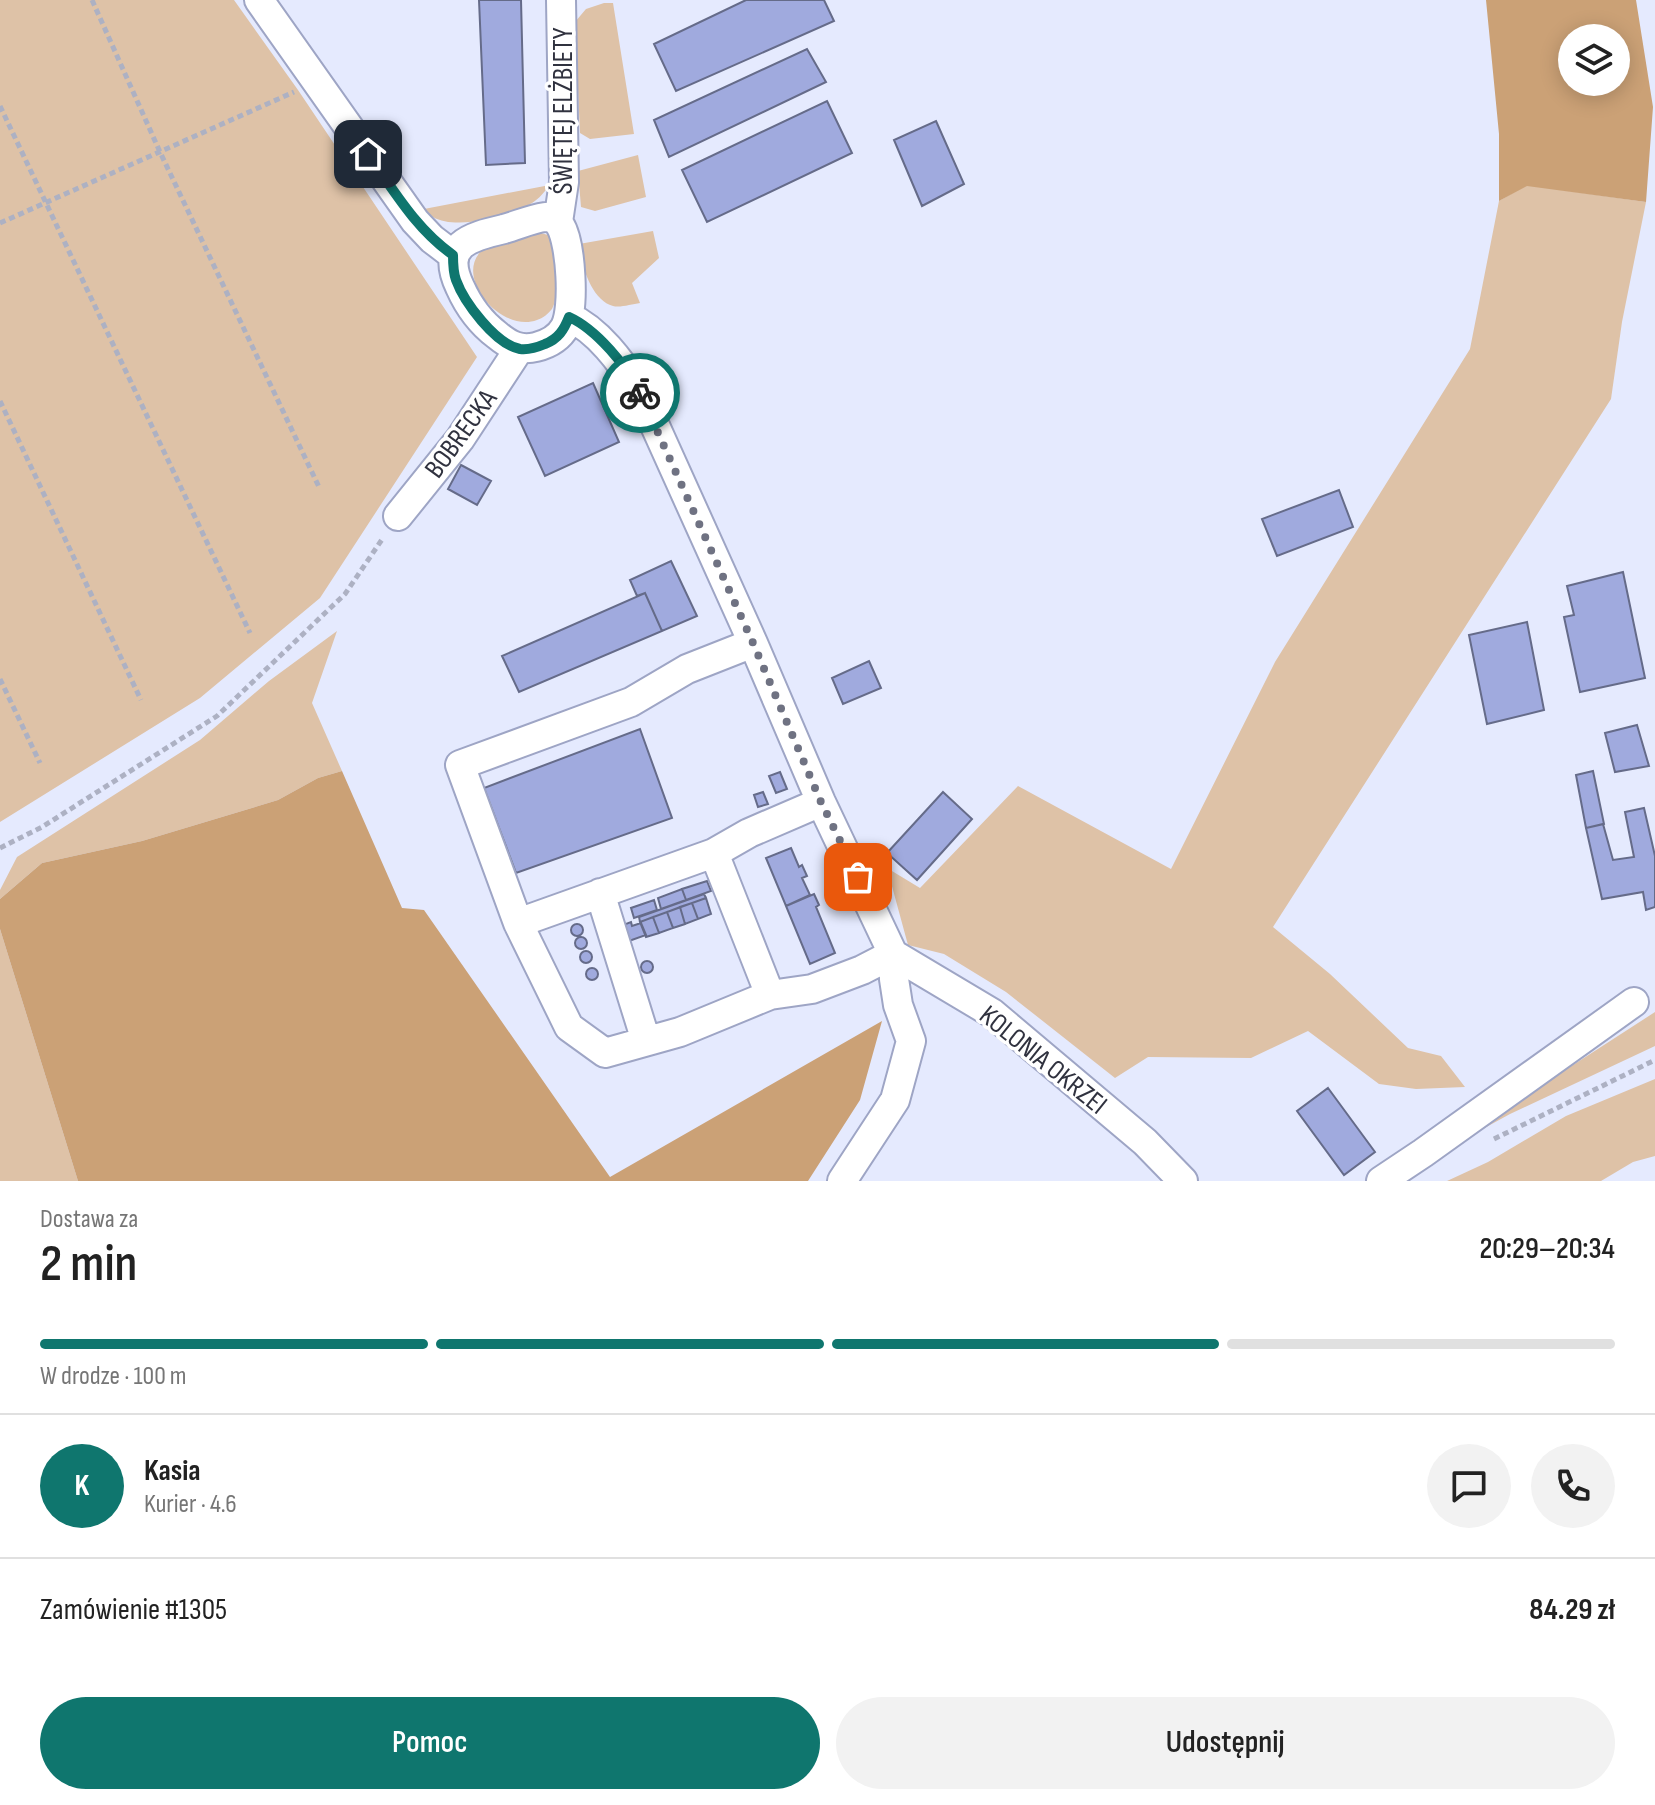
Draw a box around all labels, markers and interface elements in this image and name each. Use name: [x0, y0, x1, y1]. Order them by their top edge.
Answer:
map controls: [1558, 24, 1630, 96]
button: layers: [1558, 24, 1630, 96]
street label: ŚWIĘTEJ ELŻBIETY: [547, 27, 580, 194]
pin: [334, 120, 402, 188]
icon: home: [346, 132, 390, 176]
courier: [600, 353, 680, 433]
icon: bike: [618, 371, 662, 415]
street label: BOBRECKA: [418, 382, 505, 485]
pin: [824, 843, 892, 911]
icon: bag: [836, 855, 880, 899]
street label: KOLONIA OKRZEI: [973, 999, 1113, 1121]
text: Dostawa za: [40, 1204, 138, 1235]
text: 20:29–20:34: [1480, 1231, 1615, 1267]
text: 2 min: [40, 1233, 137, 1296]
text: W drodze · 100 m: [40, 1361, 187, 1392]
button: chat: [1427, 1444, 1511, 1528]
button: phone: [1531, 1444, 1615, 1528]
text: Kasia: [144, 1453, 201, 1489]
text: K: [75, 1468, 89, 1504]
text: Kurier · 4.6: [144, 1489, 237, 1520]
text: Zamówienie #1305: [40, 1592, 227, 1628]
text: 84.29 zł: [1529, 1592, 1615, 1628]
button: Pomoc: [40, 1697, 820, 1789]
button: Udostępnij: [836, 1697, 1615, 1789]

